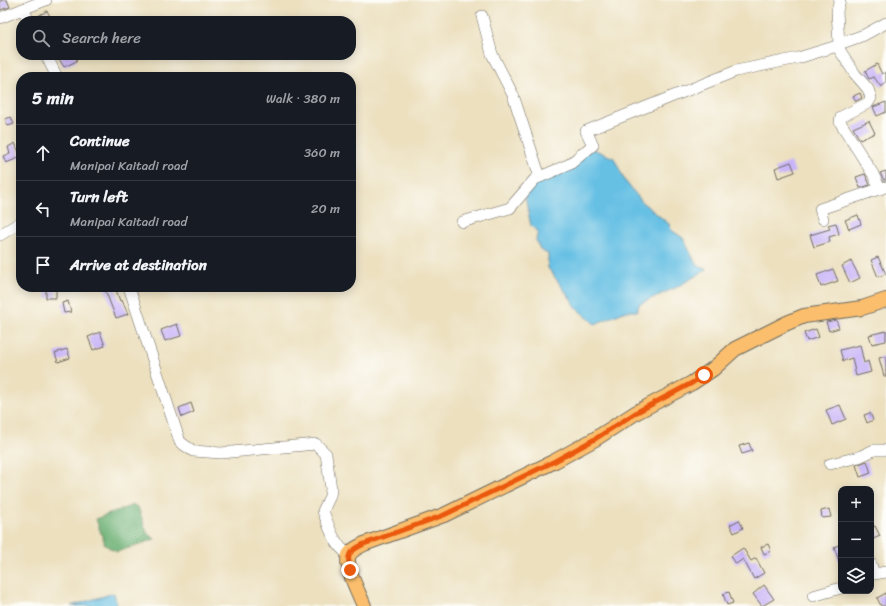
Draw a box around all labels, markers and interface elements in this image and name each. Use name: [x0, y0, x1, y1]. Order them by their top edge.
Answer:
search box: [16, 16, 356, 60]
text: Search here: [62, 25, 141, 51]
icon: search: [30, 27, 52, 49]
text: 5 min: [32, 83, 74, 113]
text: Walk · 380 m: [266, 87, 340, 110]
text: Continue: [70, 128, 130, 154]
text: 360 m: [304, 141, 340, 164]
icon: ahead: [32, 142, 54, 164]
text: Manipai Kaitadi road: [70, 154, 187, 177]
text: Turn left: [70, 184, 128, 210]
text: 20 m: [311, 197, 340, 220]
icon: left: [32, 198, 54, 220]
text: Manipai Kaitadi road: [70, 210, 187, 233]
text: Arrive at destination: [70, 252, 207, 278]
icon: arrive: [32, 254, 54, 276]
route start: [695, 366, 713, 384]
map controls: [838, 486, 874, 594]
button: +: [838, 486, 874, 522]
button: −: [838, 522, 874, 558]
button: layers: [838, 558, 874, 594]
route end: [341, 561, 359, 579]

